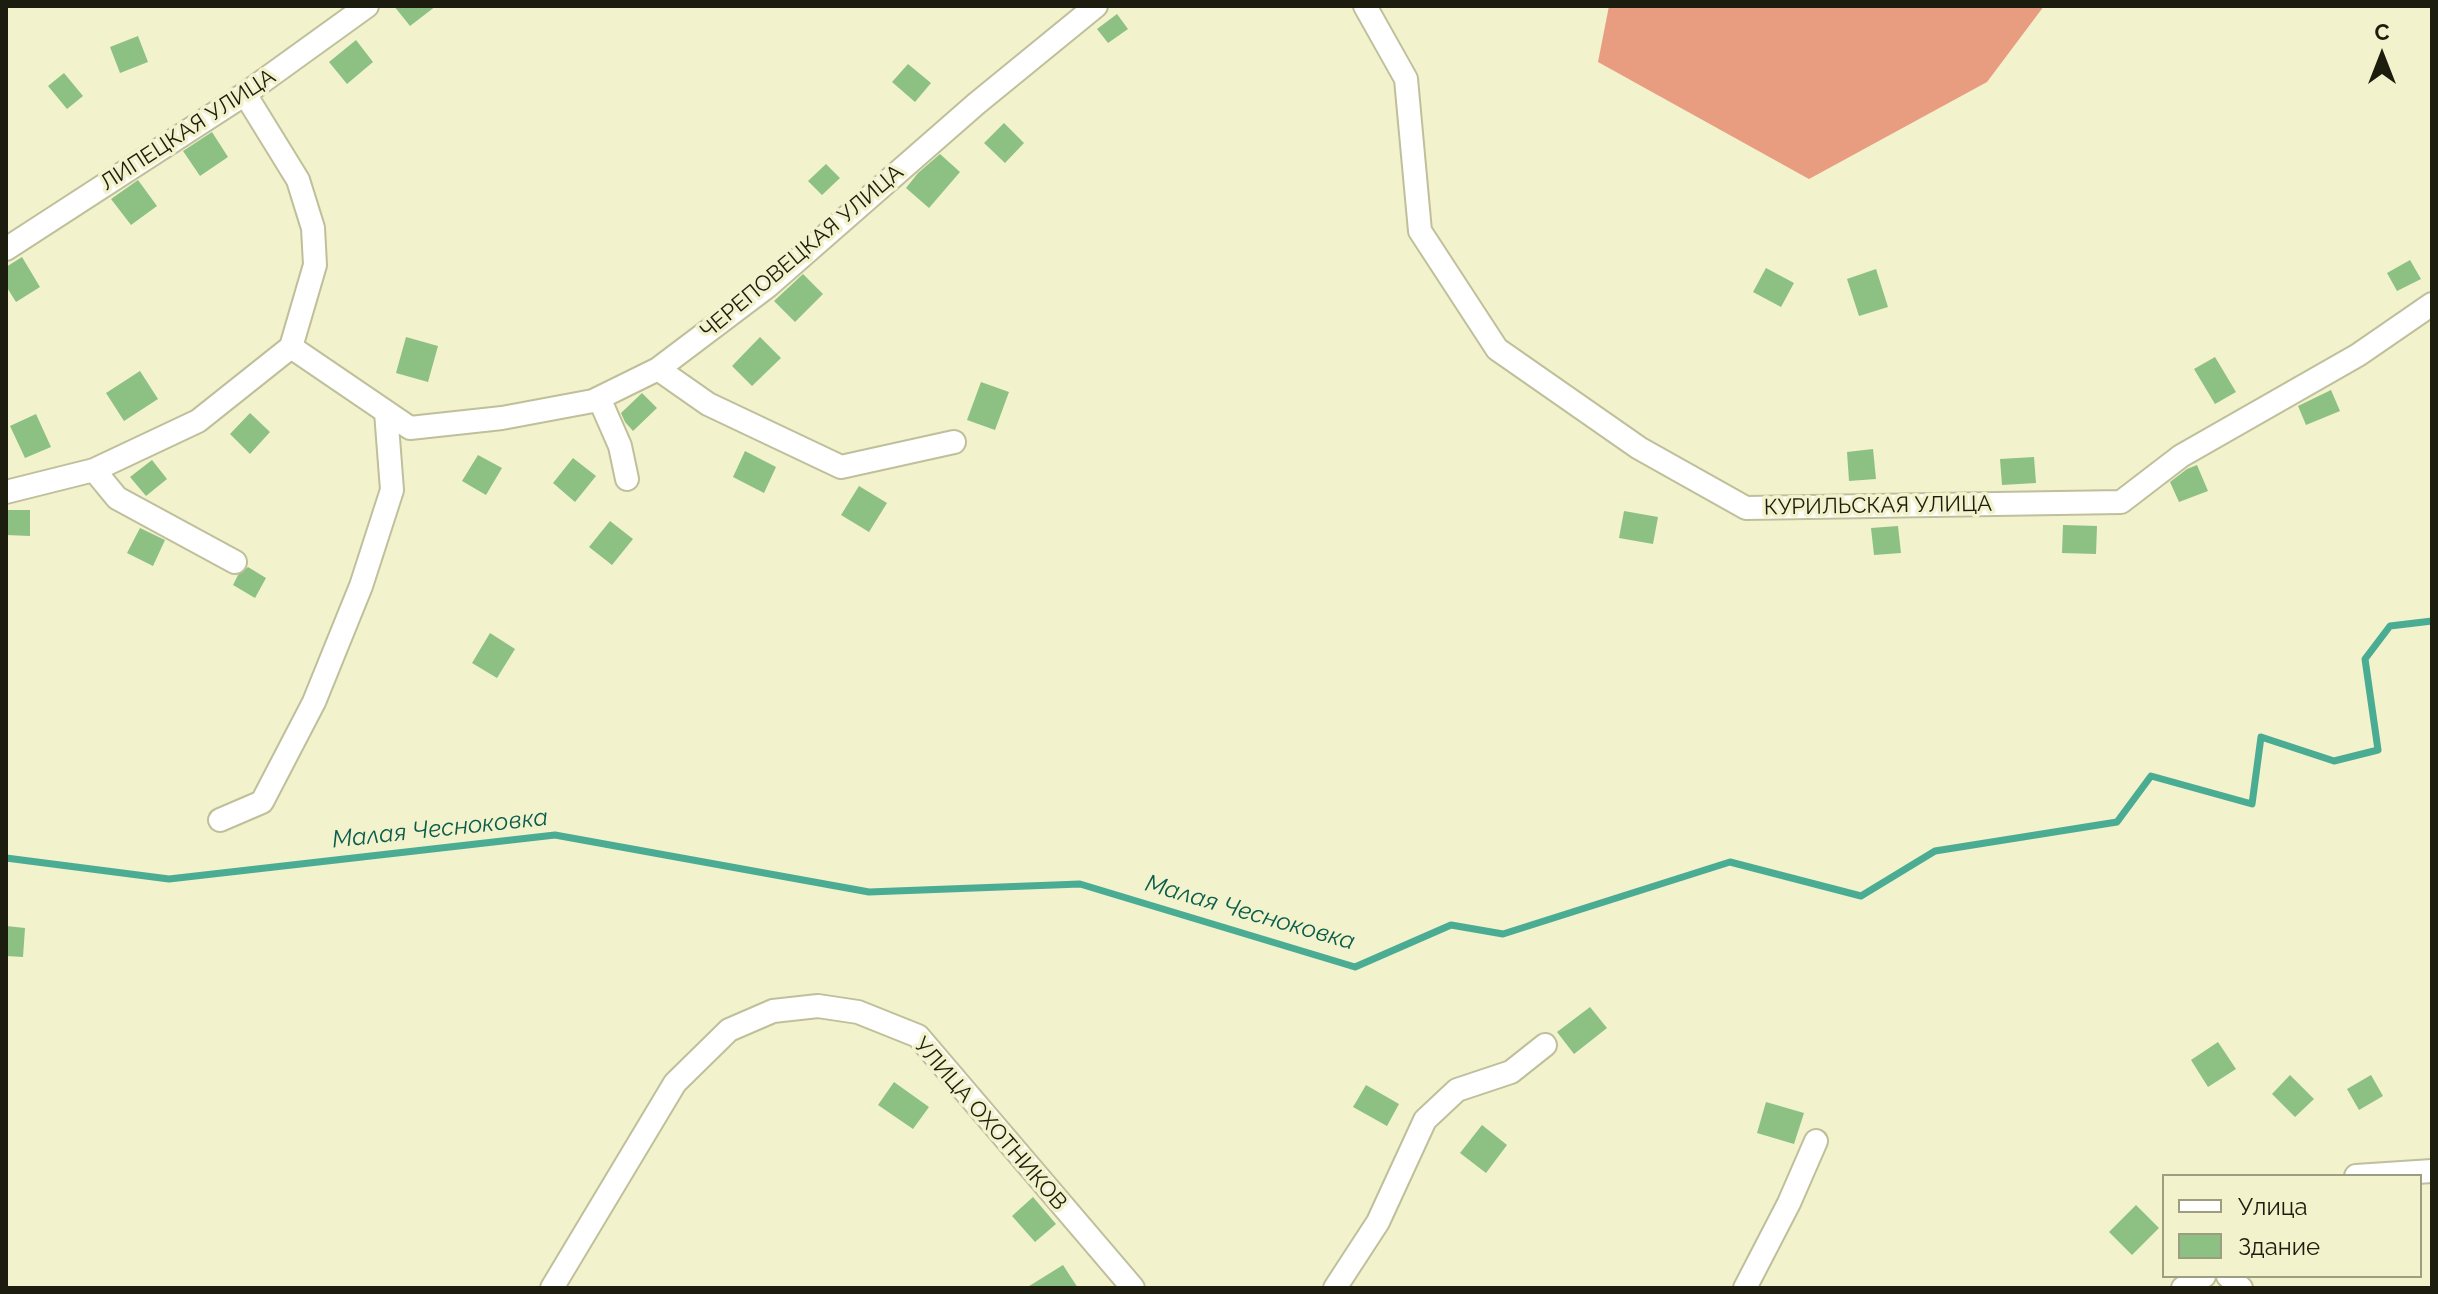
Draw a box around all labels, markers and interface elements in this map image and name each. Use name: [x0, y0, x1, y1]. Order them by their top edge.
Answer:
north arrow: [2342, 16, 2422, 96]
text: С: [2374, 19, 2390, 45]
street label: ЛИПЕЦКАЯ УЛИЦА: [95, 63, 281, 197]
street label: ЧЕРЕПОВЕЦКАЯ УЛИЦА: [695, 159, 909, 345]
street label: КУРИЛЬСКАЯ УЛИЦА: [1764, 491, 1992, 521]
water label: Малая Чесноковка: [331, 803, 549, 855]
water label: Малая Чесноковка: [1142, 869, 1358, 957]
street label: УЛИЦА ОХОТНИКОВ: [908, 1032, 1072, 1216]
legend: [2162, 1174, 2422, 1278]
text: Улица: [2238, 1192, 2308, 1221]
text: Здание: [2238, 1232, 2320, 1261]

